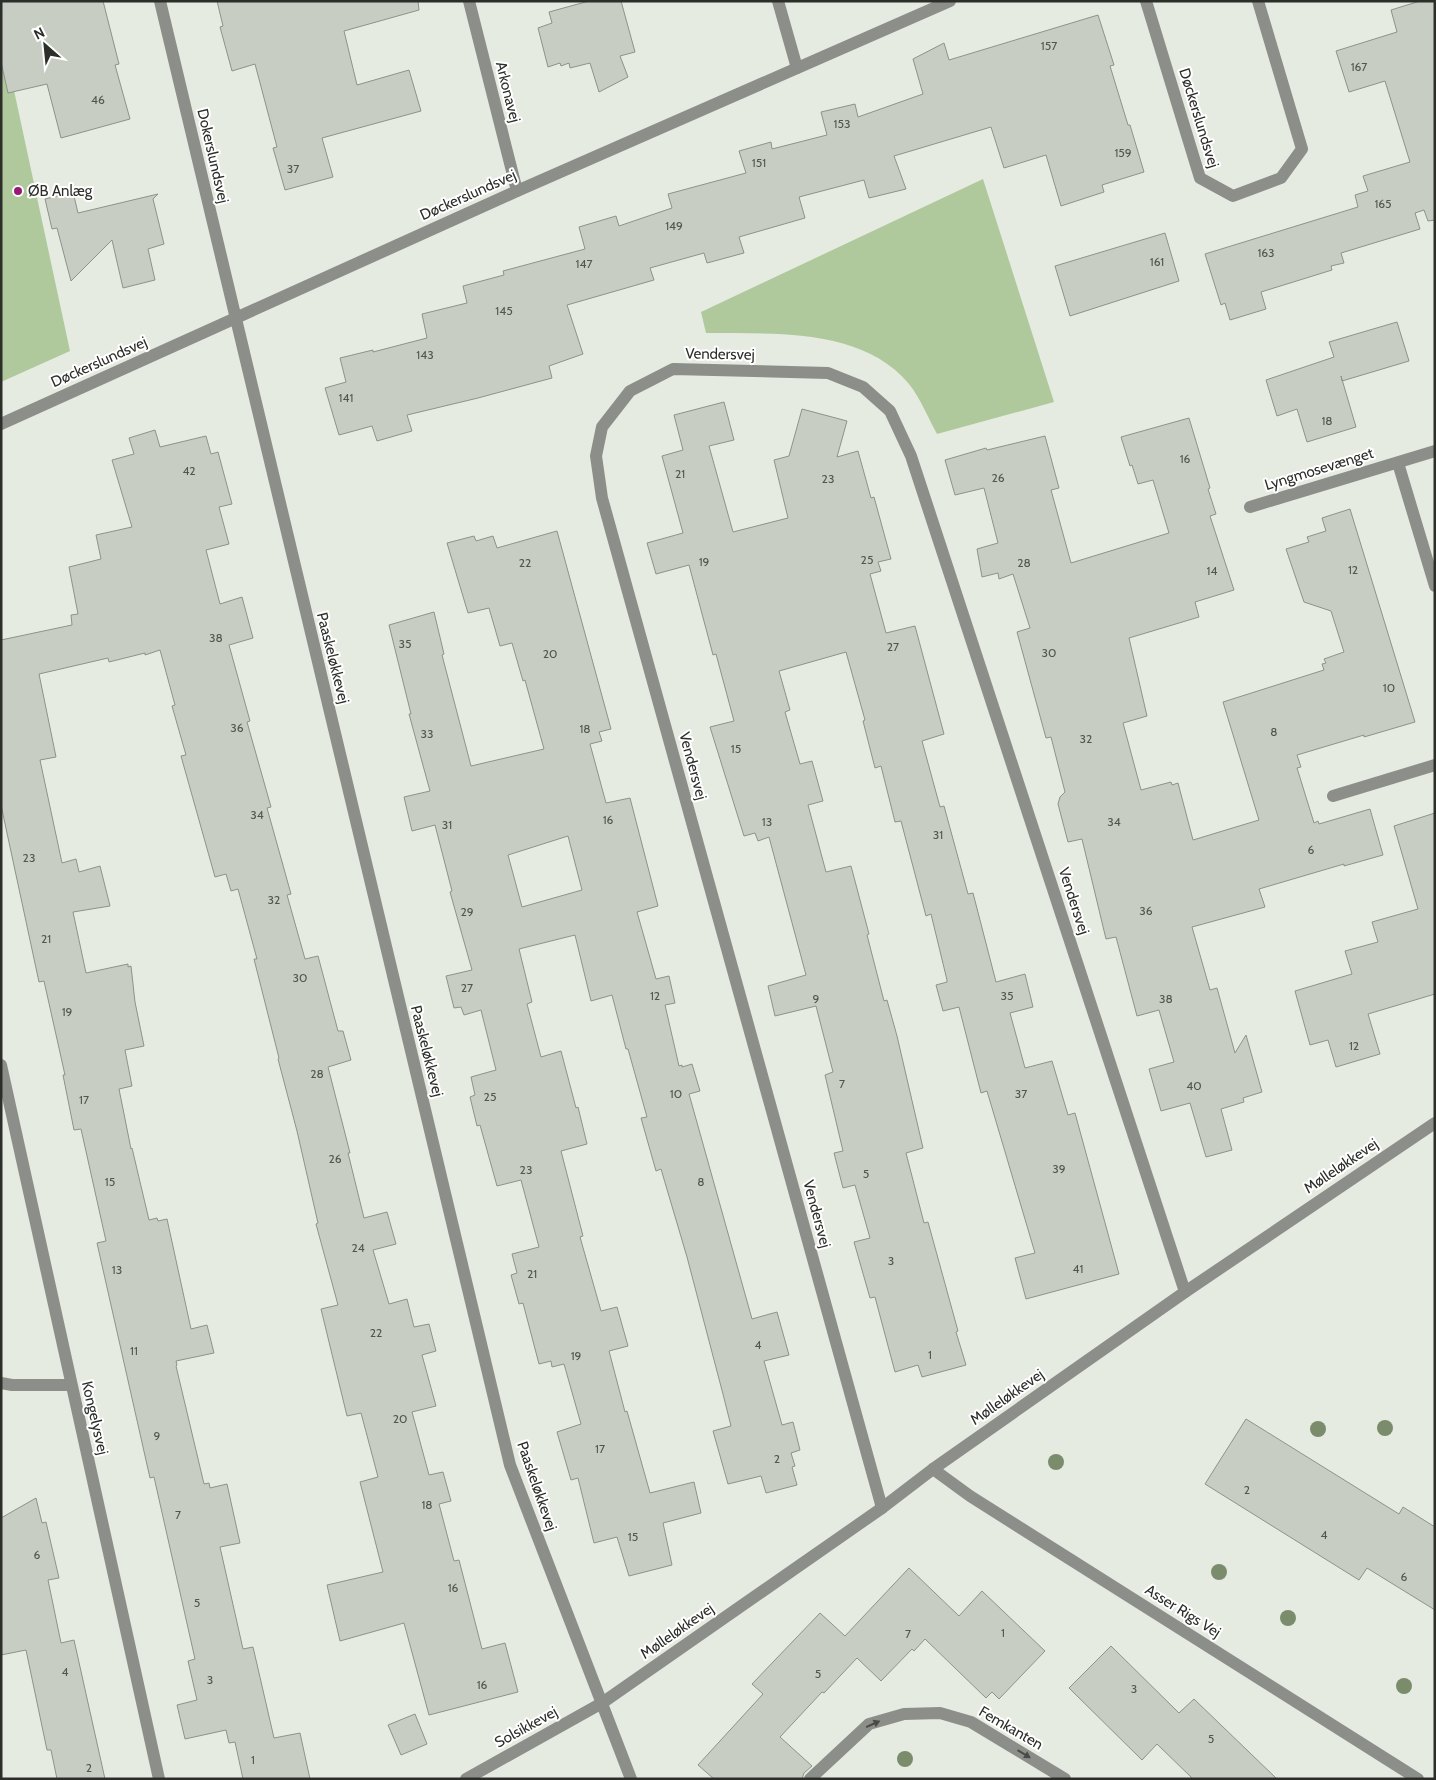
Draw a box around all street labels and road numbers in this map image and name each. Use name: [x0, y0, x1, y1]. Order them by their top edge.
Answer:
street label: Arkonavej: [492, 60, 524, 124]
street label: Døckerslundsvej: [1175, 66, 1223, 170]
street label: Dokerslundsvej: [193, 107, 233, 205]
street label: Døckerslundsvej: [417, 166, 519, 224]
street label: Døckerslundsvej: [48, 333, 150, 391]
street label: Vendersvej: [685, 344, 755, 364]
street label: Lyngmosevænget: [1263, 444, 1375, 494]
street label: Paaskeløkkevej: [313, 610, 353, 706]
street label: Vendersvej: [675, 730, 711, 802]
street label: Vendersvej: [1055, 865, 1093, 937]
street label: Paaskeløkkevej: [407, 1003, 447, 1099]
street label: Mølleløkkevej: [1301, 1135, 1381, 1197]
street label: Vendersvej: [799, 1178, 835, 1250]
street label: Mølleløkkevej: [967, 1365, 1047, 1429]
street label: Kongelysvej: [78, 1379, 112, 1457]
street label: Paaskeløkkevej: [513, 1439, 561, 1533]
street label: Asser Rigs Vej: [1142, 1581, 1224, 1641]
street label: Mølleløkkevej: [637, 1599, 717, 1663]
street label: Solsikkevej: [492, 1702, 560, 1752]
street label: Femkanten: [976, 1702, 1046, 1754]

